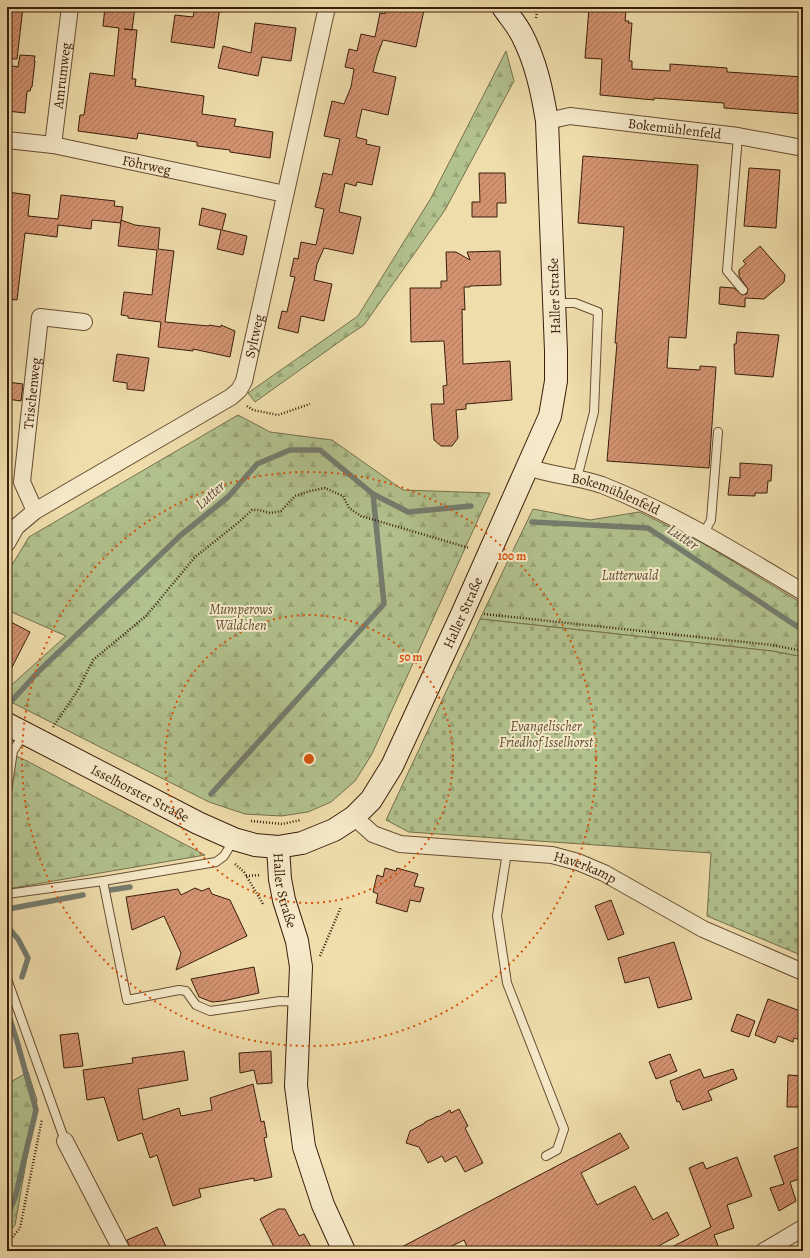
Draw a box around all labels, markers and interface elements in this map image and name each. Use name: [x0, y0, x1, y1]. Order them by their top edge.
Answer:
street label: Amrumweg: [48, 41, 76, 111]
street label: Bokemühlenfeld: [627, 114, 723, 144]
street label: Föhrweg: [120, 151, 173, 180]
street label: Haller Straße: [544, 257, 565, 334]
street label: Syltweg: [240, 312, 269, 360]
street label: Trischenweg: [19, 356, 46, 430]
street label: Bokemühlenfeld: [570, 468, 664, 520]
water label: Lutter: [191, 476, 230, 514]
water label: Lutter: [663, 519, 703, 555]
text: 100 m: [498, 548, 526, 564]
park label: Lutterwald: [602, 566, 659, 585]
street label: Haller Straße: [438, 574, 487, 652]
park label: Mumperows Wäldchen: [209, 600, 273, 635]
text: 50 m: [399, 649, 423, 665]
park label: Evangelischer Friedhof Isselhorst: [499, 717, 594, 752]
centre of rings: [302, 752, 316, 766]
street label: Isselhorster Straße: [87, 760, 193, 827]
street label: Haverkamp: [551, 847, 620, 888]
street label: Haller Straße: [268, 852, 301, 930]

